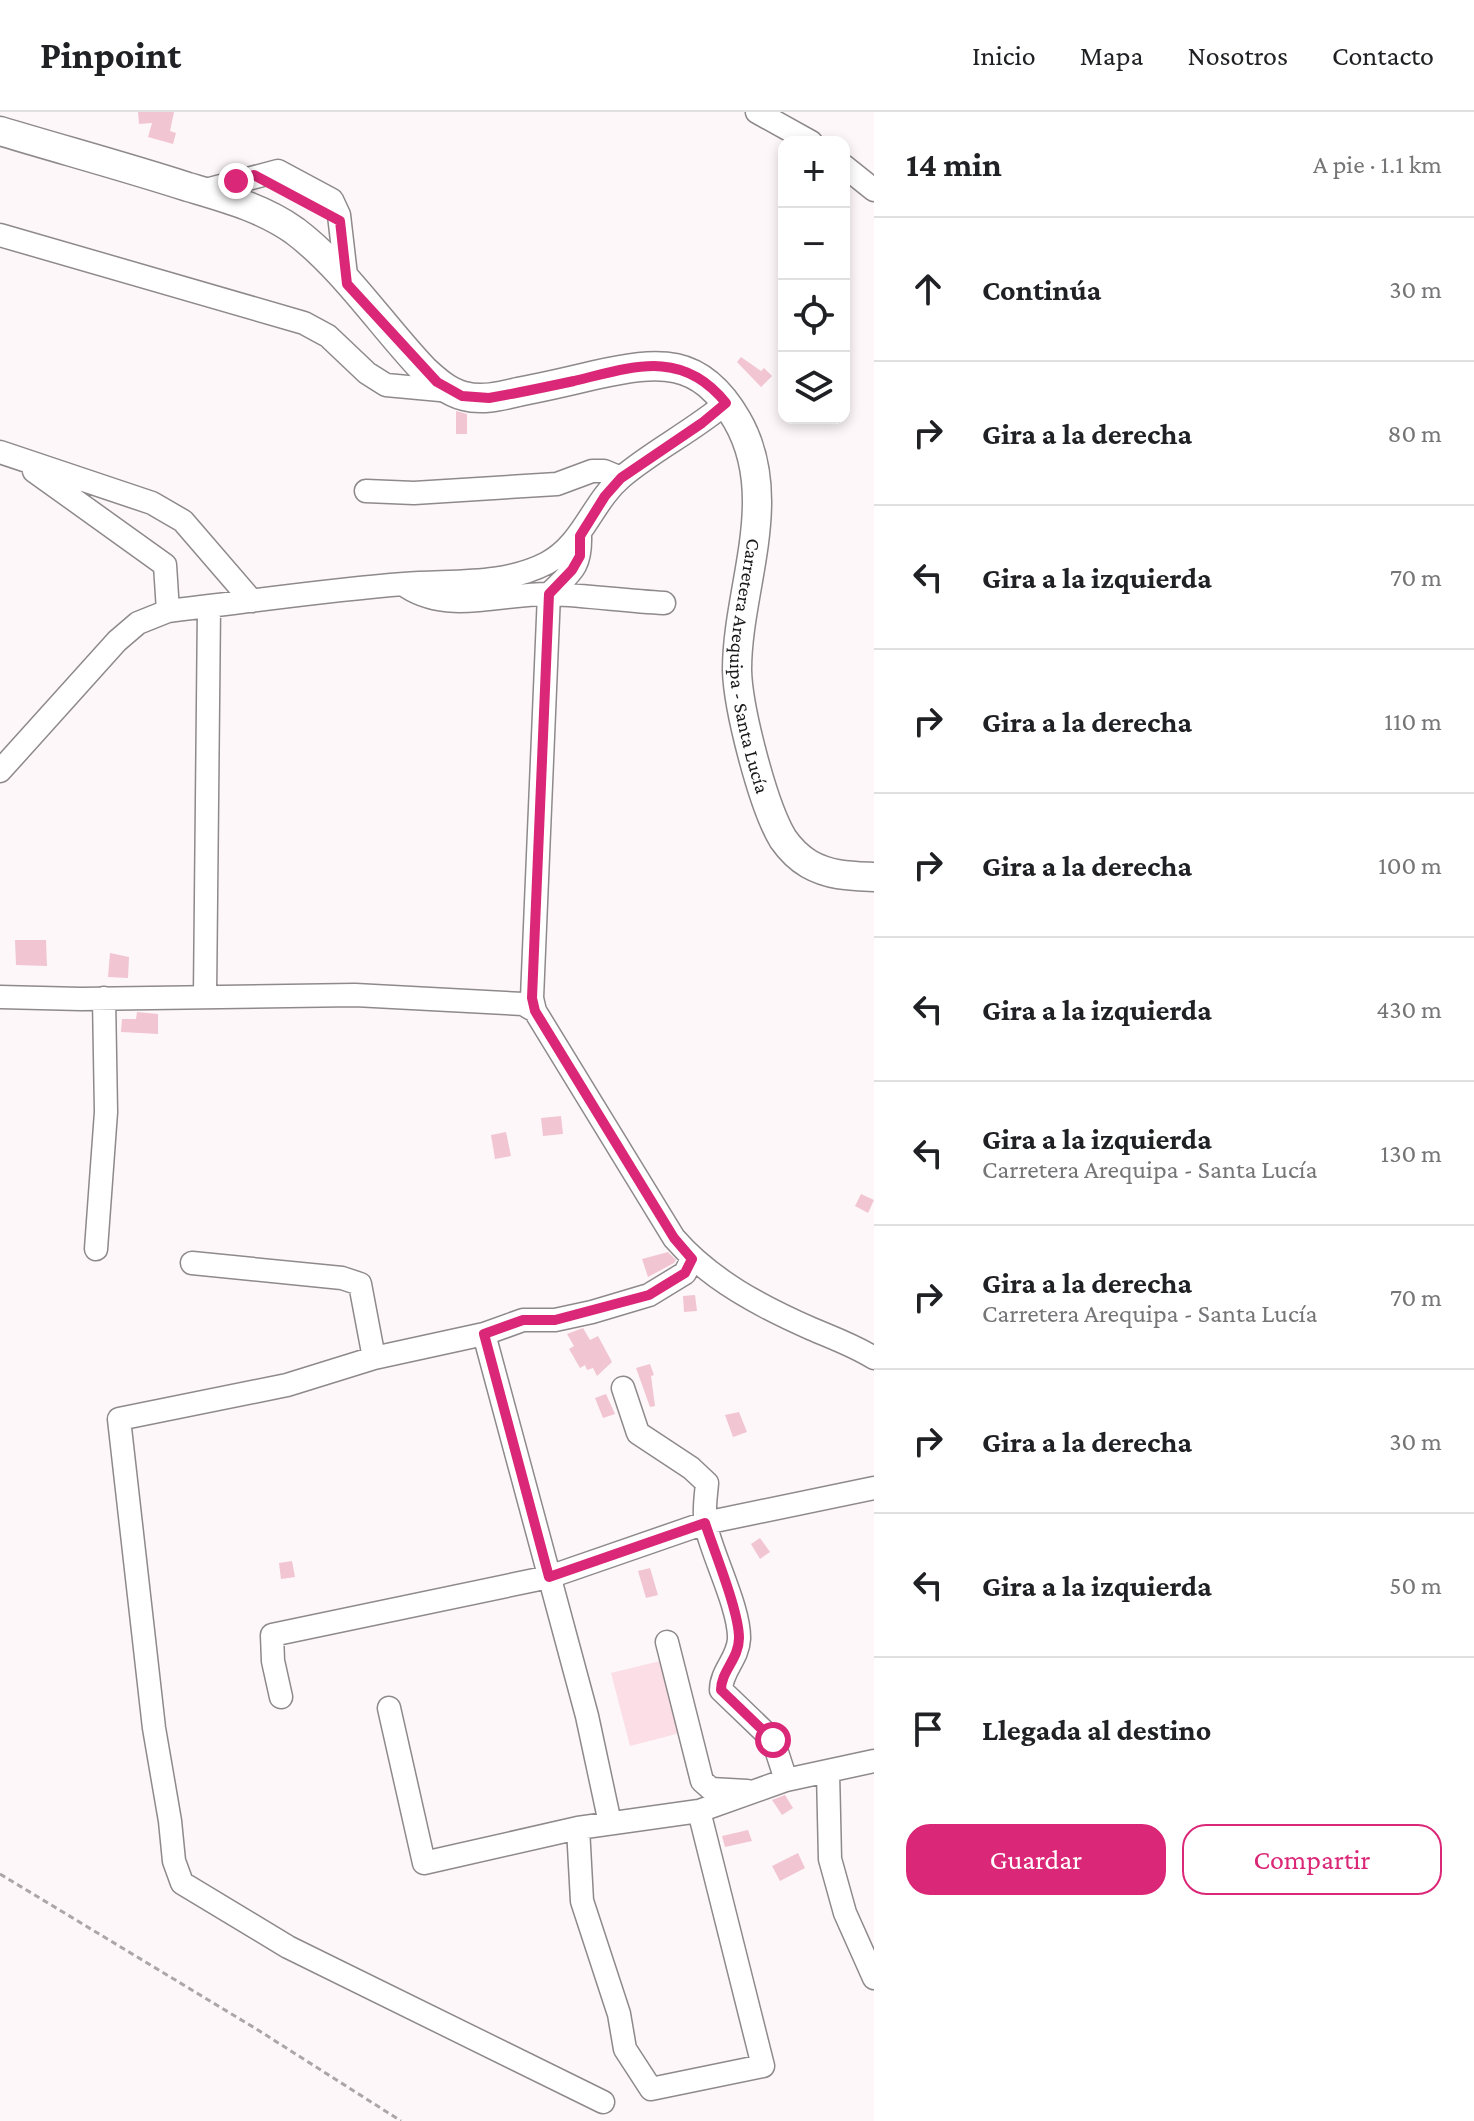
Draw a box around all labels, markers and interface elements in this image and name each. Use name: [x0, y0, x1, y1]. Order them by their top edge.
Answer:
text: Pinpoint: [40, 34, 181, 76]
text: Inicio: [972, 40, 1036, 71]
text: Mapa: [1080, 40, 1143, 71]
text: Nosotros: [1187, 40, 1288, 71]
text: Contacto: [1332, 40, 1434, 71]
map controls: [778, 136, 850, 424]
button: +: [778, 136, 850, 208]
text: 14 min: [906, 146, 1002, 183]
text: A pie · 1.1 km: [1313, 150, 1442, 179]
route end: [218, 163, 254, 199]
button: −: [778, 208, 850, 280]
icon: ahead: [906, 267, 950, 311]
text: Continúa: [982, 273, 1101, 306]
text: 30 m: [1389, 275, 1442, 304]
button: locate: [778, 280, 850, 352]
button: layers: [778, 352, 850, 424]
icon: right: [906, 411, 950, 455]
text: Gira a la derecha: [982, 417, 1192, 450]
text: 80 m: [1388, 419, 1442, 448]
street label: Carretera Arequipa - Santa Lucía: [725, 537, 774, 796]
icon: left: [906, 555, 950, 599]
text: Gira a la izquierda: [982, 561, 1212, 594]
text: 70 m: [1390, 563, 1442, 592]
icon: right: [906, 699, 950, 743]
text: Gira a la derecha: [982, 705, 1192, 738]
text: 110 m: [1384, 707, 1442, 736]
icon: right: [906, 843, 950, 887]
text: Gira a la derecha: [982, 849, 1192, 882]
text: 100 m: [1378, 851, 1442, 880]
icon: left: [906, 987, 950, 1031]
text: Gira a la izquierda: [982, 993, 1212, 1026]
text: 430 m: [1376, 995, 1442, 1024]
text: Gira a la izquierda: [982, 1122, 1212, 1155]
icon: left: [906, 1131, 950, 1175]
text: 130 m: [1381, 1139, 1442, 1168]
text: Carretera Arequipa - Santa Lucía: [982, 1155, 1318, 1184]
text: Gira a la derecha: [982, 1266, 1192, 1299]
icon: right: [906, 1275, 950, 1319]
text: 70 m: [1390, 1283, 1442, 1312]
text: Carretera Arequipa - Santa Lucía: [982, 1299, 1318, 1328]
icon: right: [906, 1419, 950, 1463]
text: Gira a la derecha: [982, 1425, 1192, 1458]
text: 30 m: [1389, 1427, 1442, 1456]
icon: left: [906, 1563, 950, 1607]
text: Gira a la izquierda: [982, 1569, 1212, 1602]
text: 50 m: [1389, 1571, 1442, 1600]
icon: arrive: [906, 1707, 950, 1751]
text: Llegada al destino: [982, 1713, 1211, 1746]
route start: [755, 1722, 791, 1758]
button: Guardar: [906, 1824, 1166, 1895]
button: Compartir: [1182, 1824, 1442, 1895]

